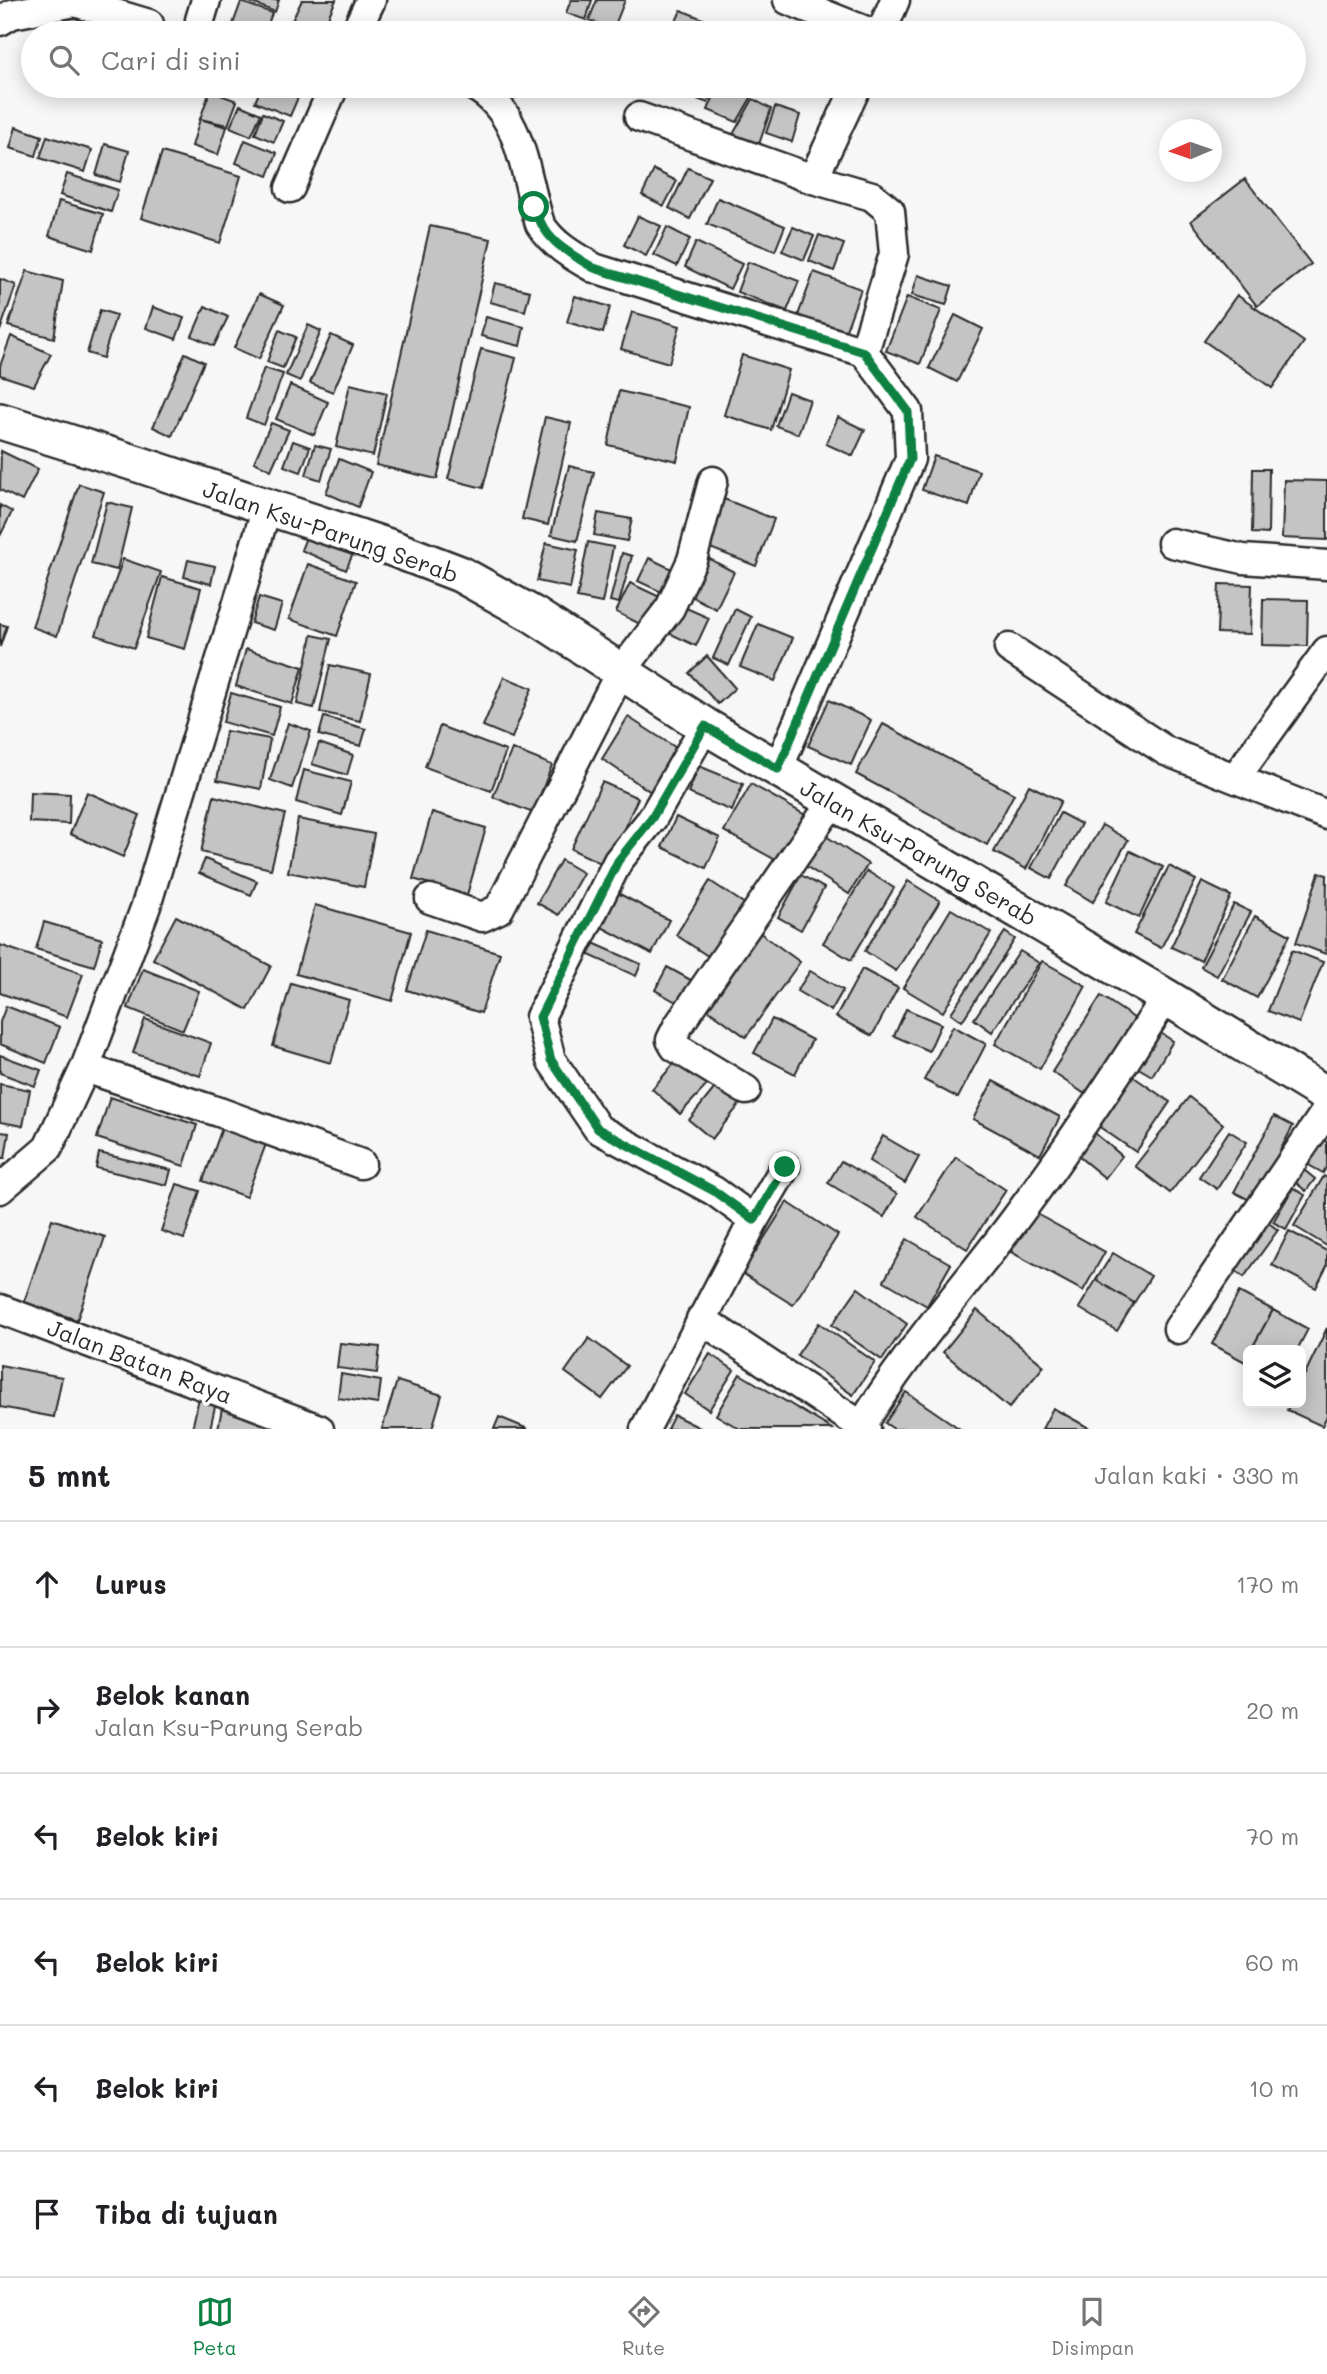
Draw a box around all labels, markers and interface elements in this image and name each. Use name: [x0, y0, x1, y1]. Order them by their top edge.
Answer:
search box: [21, 21, 1306, 98]
icon: search: [45, 41, 83, 79]
text: Cari di sini: [101, 43, 241, 77]
north arrow: [1159, 119, 1222, 182]
route start: [518, 191, 549, 222]
street label: Jalan Ksu-Parung Serab: [199, 473, 463, 589]
street label: Jalan Ksu-Parung Serab: [795, 772, 1043, 932]
route end: [769, 1151, 800, 1182]
street label: Jalan Batan Raya: [43, 1312, 237, 1410]
map controls: [1243, 1345, 1306, 1408]
button: layers: [1243, 1345, 1306, 1408]
text: 5 mnt: [28, 1455, 111, 1495]
text: Jalan kaki · 330 m: [1094, 1460, 1299, 1490]
icon: ahead: [28, 1565, 66, 1603]
text: Lurus: [95, 1567, 167, 1601]
text: 170 m: [1236, 1569, 1299, 1599]
text: Belok kanan: [95, 1678, 250, 1712]
icon: right: [28, 1691, 66, 1729]
text: 20 m: [1246, 1695, 1299, 1725]
text: Jalan Ksu-Parung Serab: [95, 1712, 363, 1742]
icon: left: [28, 1817, 66, 1855]
text: Belok kiri: [95, 1819, 219, 1853]
text: 70 m: [1246, 1821, 1299, 1851]
icon: left: [28, 1943, 66, 1981]
text: Belok kiri: [95, 1945, 219, 1979]
text: 60 m: [1245, 1947, 1299, 1977]
icon: left: [28, 2069, 66, 2107]
text: Belok kiri: [95, 2071, 219, 2105]
text: 10 m: [1249, 2073, 1299, 2103]
icon: arrive: [28, 2195, 66, 2233]
text: Tiba di tujuan: [95, 2197, 278, 2231]
tab: Peta: [193, 2293, 237, 2360]
tab: Rute: [622, 2293, 665, 2360]
tab: Disimpan: [1051, 2293, 1134, 2360]

